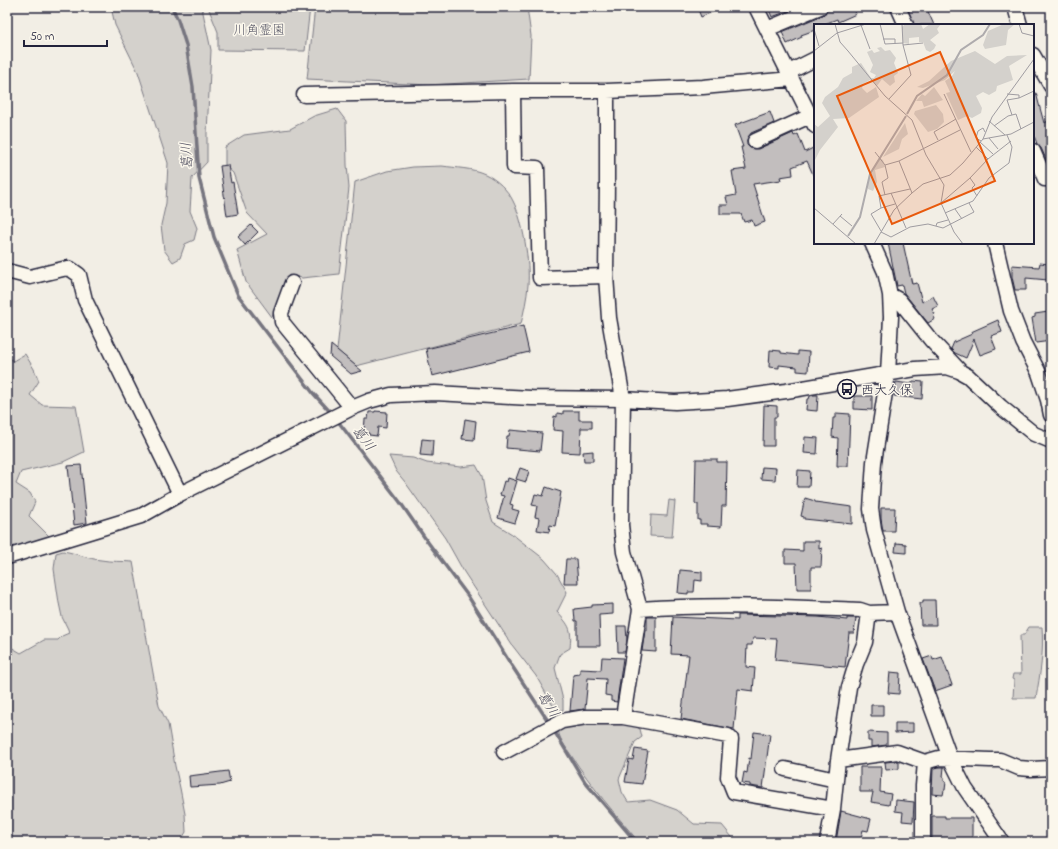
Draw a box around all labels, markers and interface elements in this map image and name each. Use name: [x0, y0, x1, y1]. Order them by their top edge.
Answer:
park label: 川角霊園: [233, 21, 285, 40]
scale bar: [24, 22, 107, 48]
inset map: [814, 24, 1034, 244]
text: 50 m: [30, 28, 54, 46]
water label: 葛川: [176, 141, 199, 171]
bus stop icon: 西大久保: [836, 378, 858, 400]
place label: 西大久保: [861, 381, 913, 400]
water label: 葛川: [346, 421, 380, 456]
water label: 葛川: [531, 687, 564, 722]

